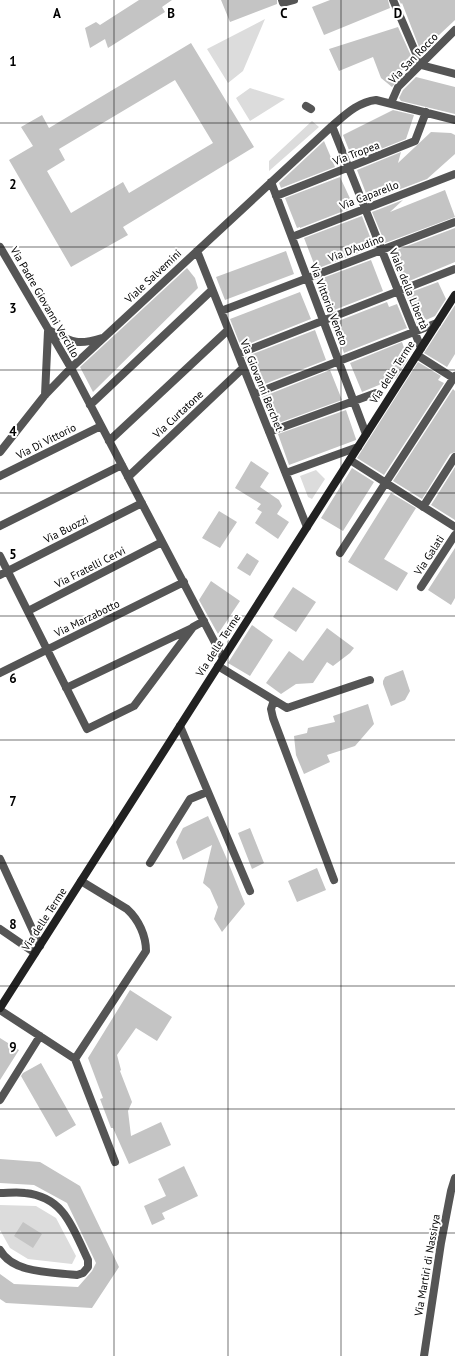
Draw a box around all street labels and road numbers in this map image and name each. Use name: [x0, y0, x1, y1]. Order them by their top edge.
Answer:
street label: Via San Rocco: [385, 30, 441, 87]
street label: Via Tropea: [330, 138, 381, 169]
street label: Via Caparello: [337, 177, 401, 213]
street label: Via D'Audino: [325, 231, 386, 265]
street label: Via Padre Giovanni Vercillo: [7, 243, 83, 360]
street label: Viale Salvemini: [121, 246, 184, 307]
street label: Viale della Libertà: [386, 246, 432, 332]
street label: Via Vittorio Veneto: [306, 260, 351, 347]
street label: Via Giovanni Berchet: [237, 336, 287, 433]
street label: Via delle Terme: [366, 338, 418, 407]
street label: Via Curtatone: [149, 387, 206, 442]
street label: Via Di Vittorio: [13, 420, 78, 463]
street label: Via Buozzi: [40, 512, 91, 547]
street label: Via Galati: [410, 532, 447, 579]
street label: Via Fratelli Cervi: [51, 543, 128, 591]
street label: Via Marzabotto: [51, 596, 122, 640]
street label: Via delle Terme: [192, 611, 244, 680]
street label: Via delle Terme: [18, 885, 70, 954]
street label: Via Martiri di Nassirya: [411, 1213, 443, 1318]

